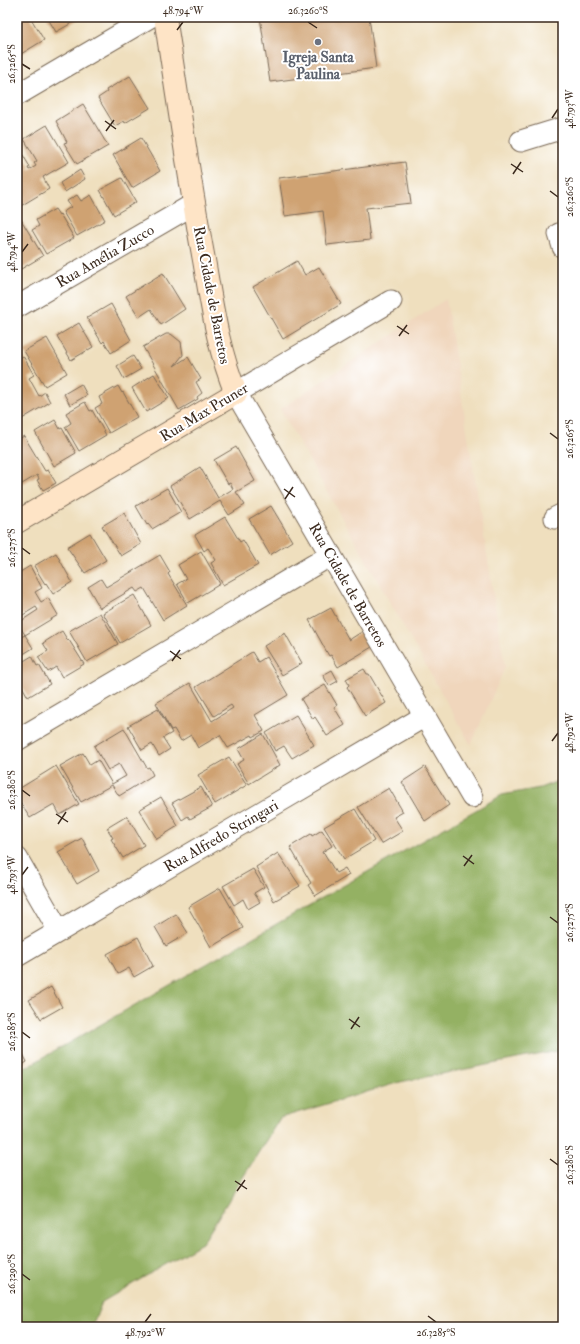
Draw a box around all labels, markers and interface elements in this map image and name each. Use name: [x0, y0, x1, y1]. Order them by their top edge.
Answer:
text: 48.794°W: [163, 5, 204, 17]
text: 26.3260°S: [288, 5, 328, 17]
marker: Igreja Santa Paulina: [313, 37, 323, 47]
text: 26.3265°S: [6, 44, 18, 84]
place label: Igreja Santa Paulina: [282, 48, 354, 84]
text: 48.793°W: [564, 89, 576, 128]
text: 26.3260°S: [564, 177, 576, 217]
street label: Rua Amélia Zucco: [53, 221, 158, 292]
street label: Rua Cidade de Barretos: [189, 224, 234, 366]
text: 48.794°W: [6, 231, 18, 272]
street label: Rua Max Pruner: [157, 378, 252, 446]
text: 26.3265°S: [564, 419, 576, 459]
street label: Rua Cidade de Barretos: [304, 520, 391, 651]
text: 26.3275°S: [6, 529, 18, 568]
text: 48.792°W: [564, 712, 576, 753]
text: 26.3280°S: [6, 770, 18, 810]
street label: Rua Alfredo Stringari: [161, 796, 282, 877]
text: 48.793°W: [6, 855, 18, 894]
text: 26.3275°S: [564, 904, 576, 943]
text: 26.3285°S: [6, 1012, 18, 1052]
text: 26.3280°S: [564, 1145, 576, 1185]
text: 26.3290°S: [6, 1254, 18, 1294]
text: 48.792°W: [125, 1327, 166, 1339]
text: 26.3285°S: [416, 1327, 456, 1339]

